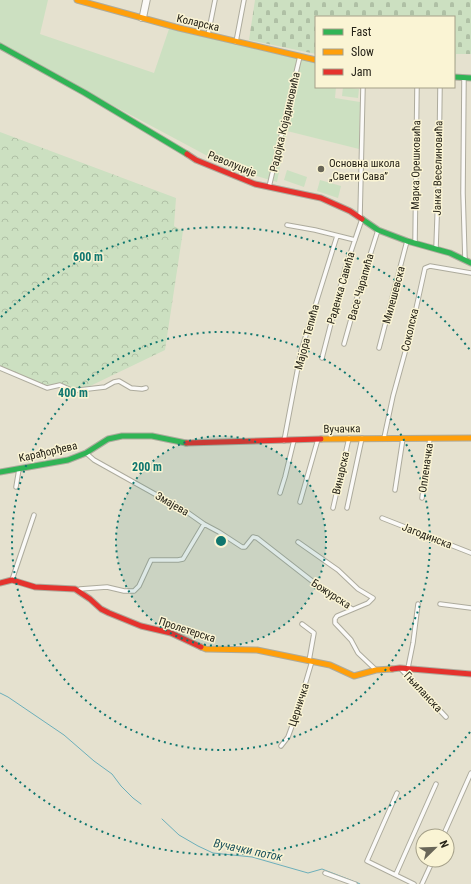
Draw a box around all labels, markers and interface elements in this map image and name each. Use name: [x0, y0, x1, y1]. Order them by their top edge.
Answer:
street label: Коларска: [175, 12, 221, 34]
legend: [315, 16, 455, 88]
text: Fast: [351, 25, 372, 39]
text: Slow: [351, 45, 374, 59]
text: Jam: [351, 65, 372, 79]
street label: Радојка Којадиновића: [267, 71, 303, 173]
street label: Марка Орешковића: [409, 120, 423, 210]
street label: Јанка Веселиновића: [431, 120, 445, 216]
street label: Револуције: [206, 148, 258, 180]
place label: Основна школа „Свети Сава”: [329, 157, 400, 183]
marker: Основна школа „Свети Сава”: [316, 164, 326, 174]
text: 600 m: [73, 250, 103, 264]
street label: Раденка Савића: [324, 250, 358, 326]
street label: Васе Чарапића: [345, 252, 377, 322]
street label: Милешевска: [380, 265, 408, 325]
street label: Мајора Тепића: [292, 303, 322, 371]
street label: Соколска: [399, 307, 421, 353]
text: 400 m: [58, 386, 88, 400]
street label: Вучачка: [323, 422, 361, 436]
street label: Карађорђева: [17, 439, 79, 465]
street label: Опленачка: [416, 442, 436, 494]
street label: Винарска: [330, 450, 352, 496]
text: 200 m: [132, 460, 162, 474]
street label: Змајева: [153, 489, 191, 519]
street label: Јагодинска: [400, 521, 454, 551]
centre of rings: [214, 534, 228, 548]
street label: Божурска: [309, 576, 353, 612]
street label: Пролетерска: [157, 615, 217, 645]
street label: Гњиланска: [401, 669, 445, 715]
street label: Церничка: [286, 682, 312, 728]
north arrow: [415, 828, 455, 868]
water label: Вучачки поток: [212, 836, 284, 864]
text: N: [436, 839, 451, 850]

